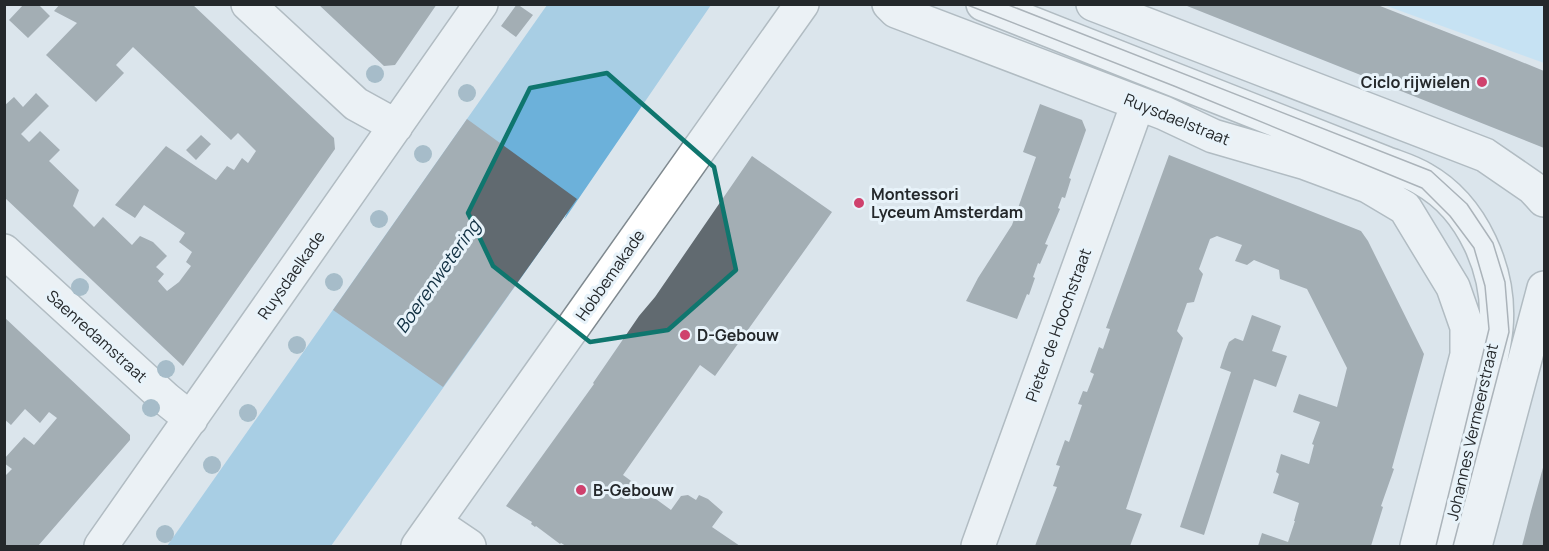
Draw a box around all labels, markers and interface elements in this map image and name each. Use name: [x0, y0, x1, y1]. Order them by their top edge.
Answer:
place label: Ciclo rijwielen: [1361, 71, 1470, 93]
marker: Ciclo rijwielen: [1475, 75, 1489, 89]
street label: Ruysdaelstraat: [1121, 88, 1233, 150]
place label: Montessori Lyceum Amsterdam: [871, 183, 1023, 223]
marker: Montessori Lyceum Amsterdam: [852, 196, 866, 210]
water label: Boerenwetering: [389, 214, 486, 337]
street label: Hobbemakade: [570, 225, 650, 325]
street label: Ruysdaelkade: [252, 226, 330, 324]
street label: Pieter de Hoochstraat: [1020, 245, 1096, 405]
street label: Saenredamstraat: [42, 285, 152, 387]
place label: D-Gebouw: [697, 324, 779, 346]
marker: D-Gebouw: [678, 328, 692, 342]
street label: Johannes Vermeerstraat: [1441, 341, 1503, 523]
place label: B-Gebouw: [593, 479, 674, 501]
marker: B-Gebouw: [574, 483, 588, 497]

